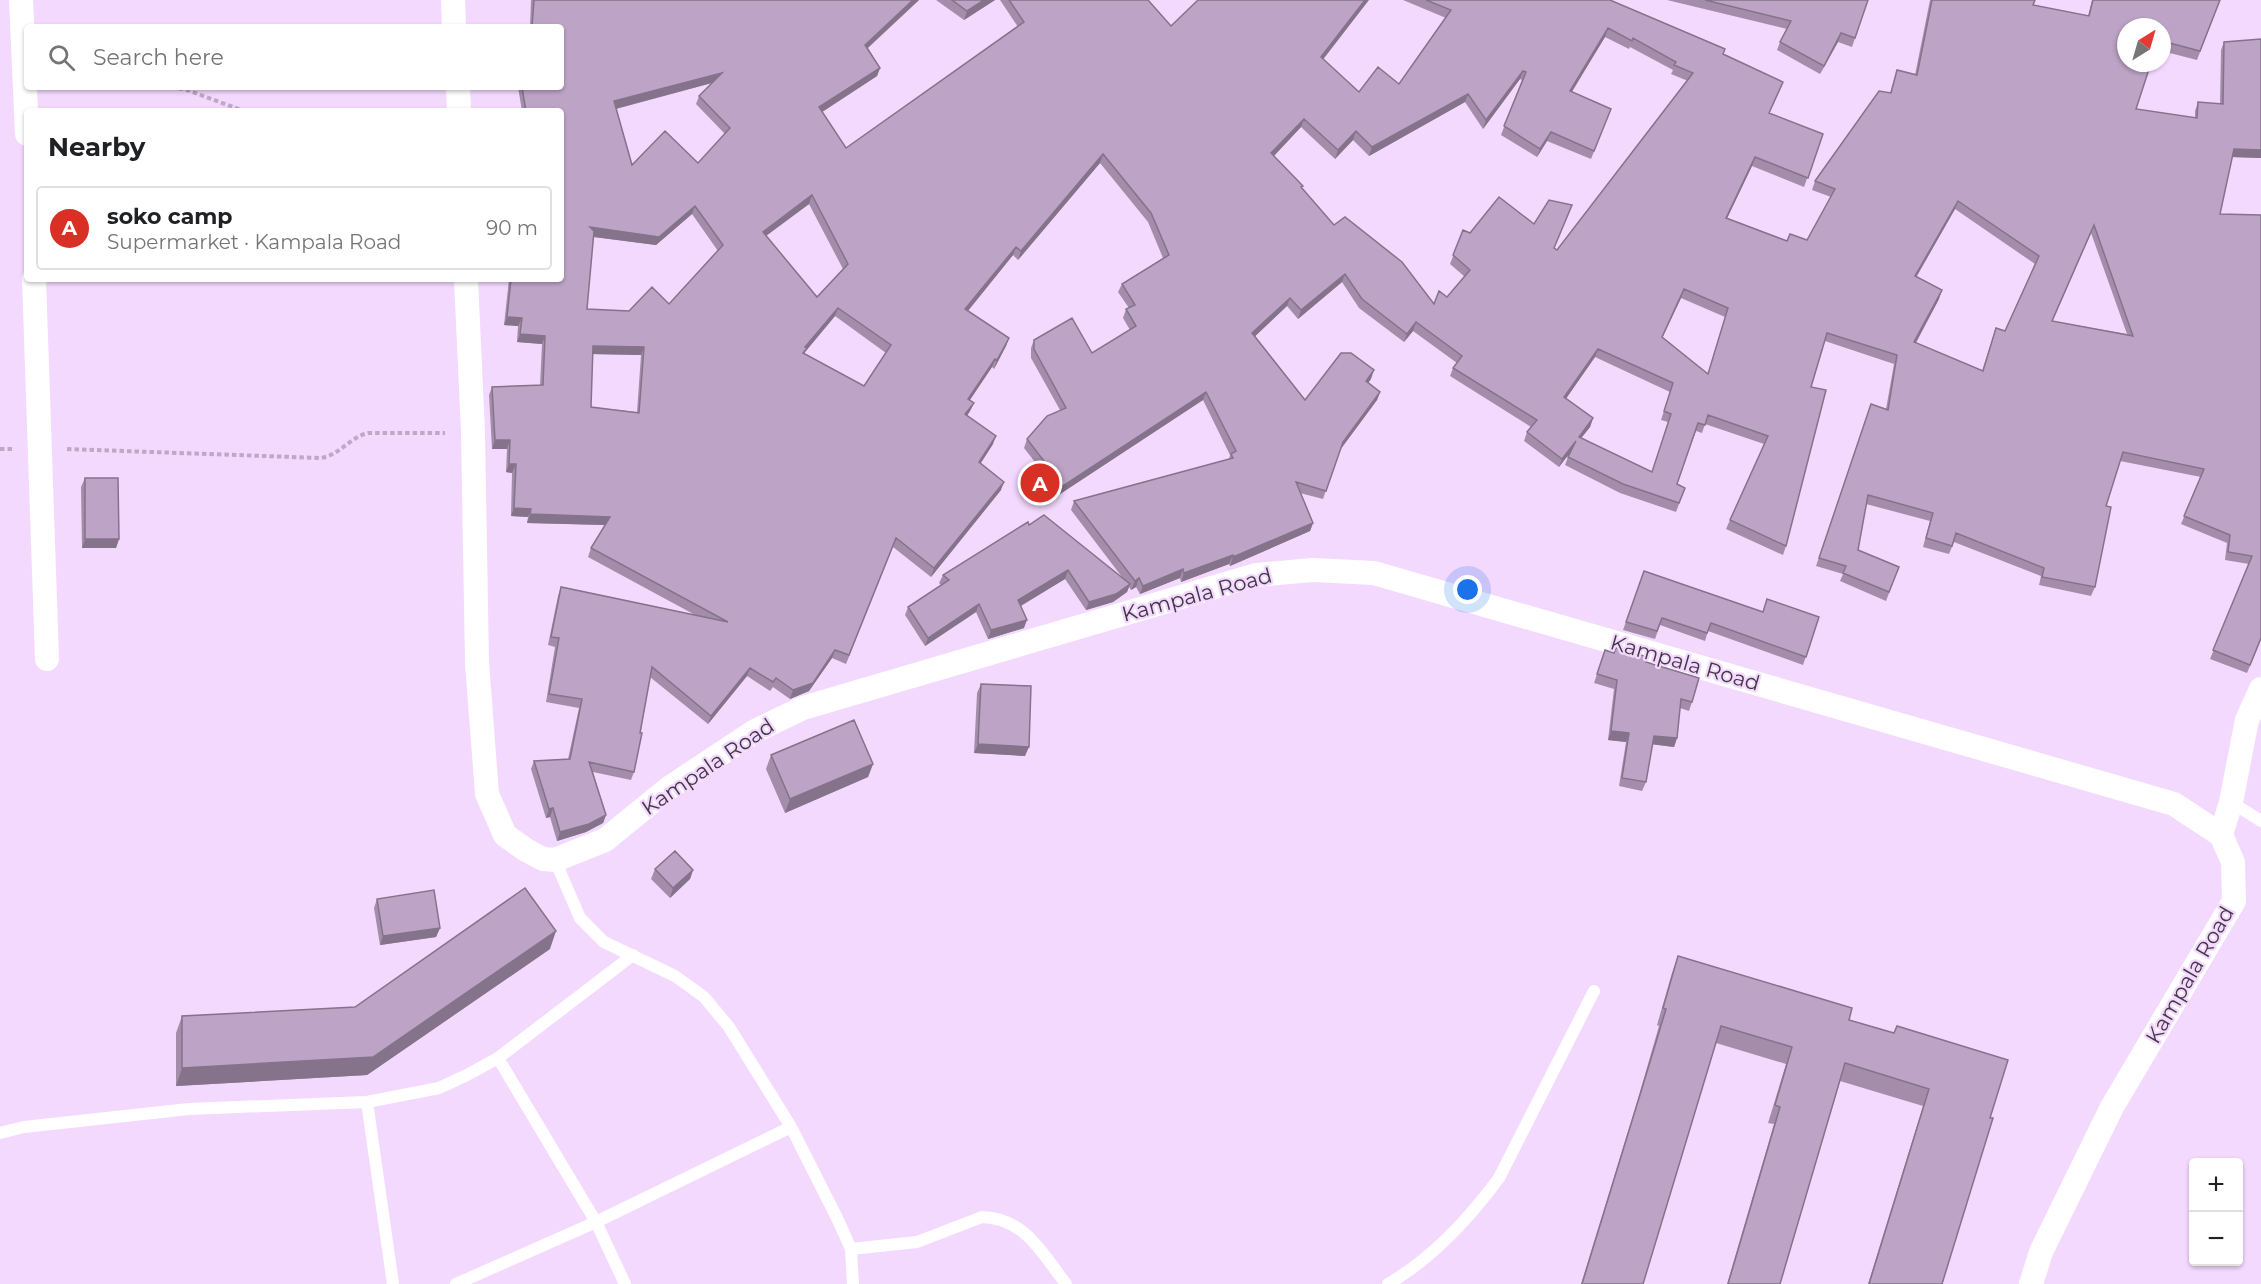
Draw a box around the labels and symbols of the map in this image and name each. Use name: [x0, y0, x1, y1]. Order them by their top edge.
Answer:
north arrow: [2117, 18, 2171, 72]
pin: A: [1020, 460, 1060, 506]
street label: Kampala Road: [1119, 562, 1275, 627]
your location: [1453, 575, 1482, 604]
street label: Kampala Road: [1608, 629, 1763, 696]
street label: Kampala Road: [637, 713, 779, 820]
street label: Kampala Road: [2140, 902, 2239, 1048]

